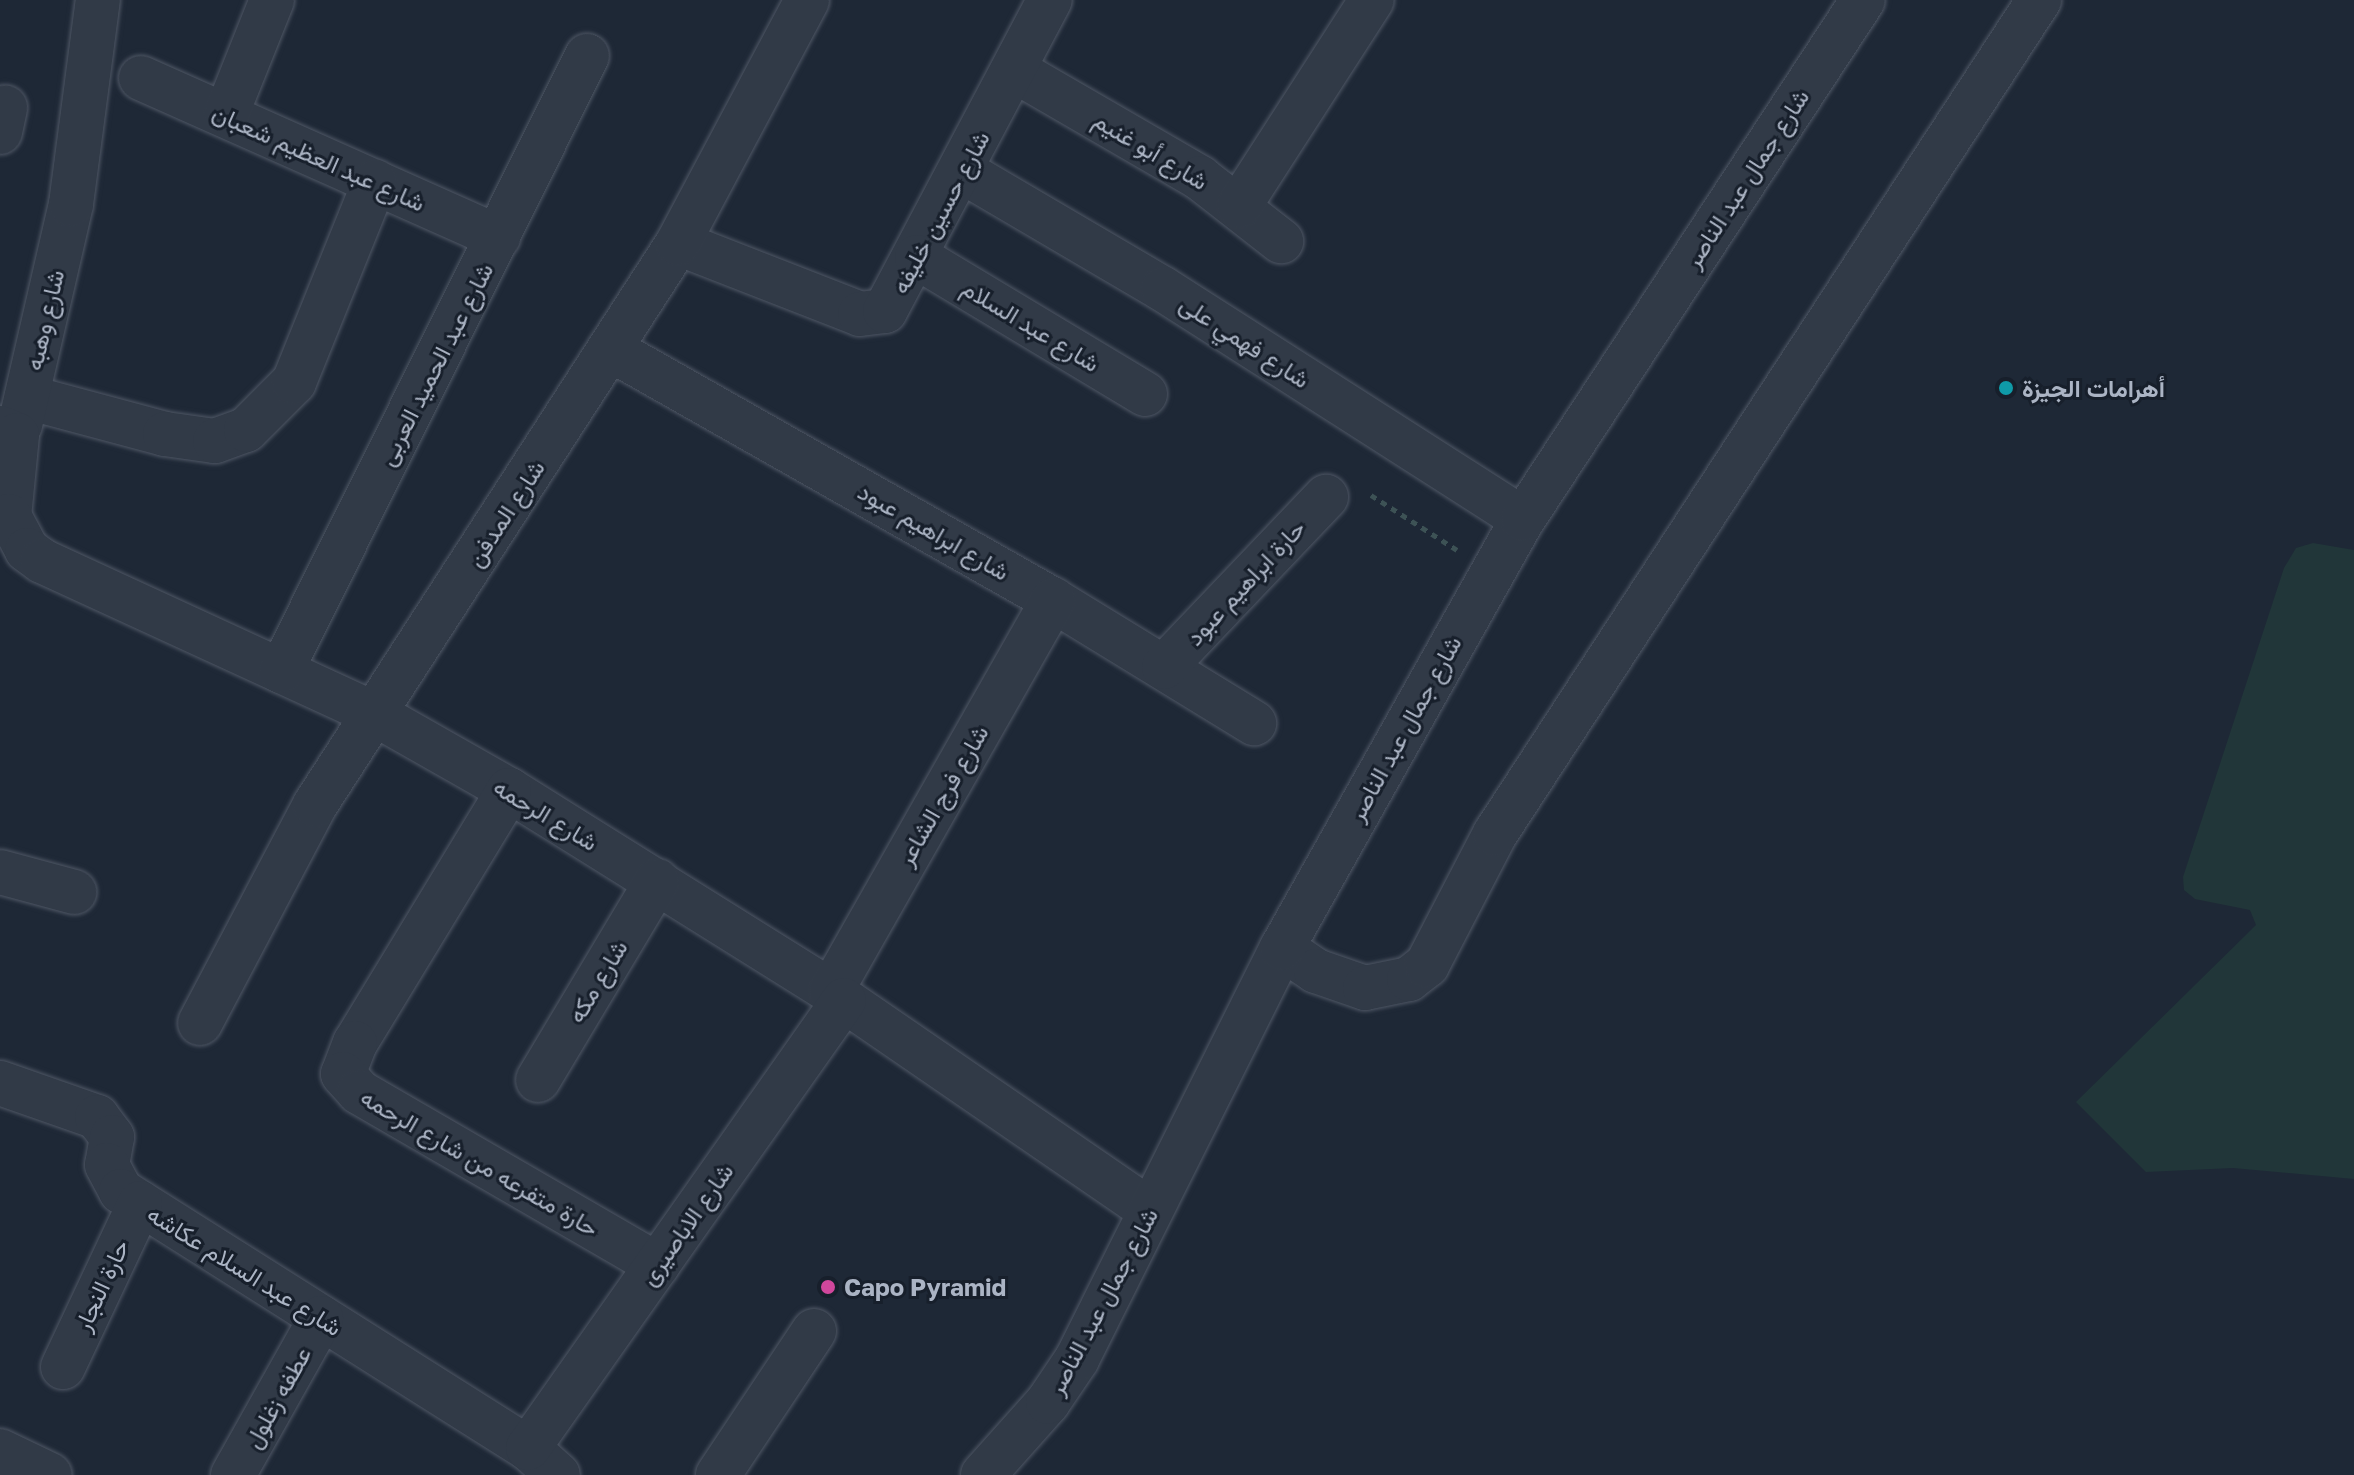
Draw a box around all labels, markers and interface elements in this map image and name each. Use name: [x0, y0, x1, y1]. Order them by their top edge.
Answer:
street label: شارع جمال عبد الناصر: [1677, 83, 1815, 273]
street label: شارع عبد العظيم شعبان: [208, 97, 430, 217]
street label: شارع أبو غنيم: [1089, 105, 1213, 195]
street label: شارع حسين خليفه: [885, 126, 995, 298]
street label: شارع عبد الحميد العربى: [371, 258, 499, 470]
street label: شارع وهبه: [18, 267, 70, 373]
street label: شارع عبد السلام: [957, 273, 1105, 377]
street label: شارع فهمي على: [1175, 288, 1315, 394]
place label: أهرامات الجيزة: [2022, 374, 2165, 402]
marker: أهرامات الجيزة: [1997, 379, 2015, 397]
street label: شارع المدفن: [460, 454, 550, 572]
street label: شارع ابراهيم عبود: [853, 476, 1015, 586]
street label: حارة ابراهيم عبود: [1179, 513, 1311, 651]
street label: شارع جمال عبد الناصر: [1341, 630, 1467, 826]
street label: شارع فرج الشاعر: [890, 720, 994, 870]
street label: شارع الرحمه: [489, 772, 603, 856]
street label: شارع مكه: [561, 934, 633, 1028]
street label: حارة متفرعه من شارع الرحمه: [356, 1082, 604, 1242]
street label: شارع الاباصيرى: [633, 1157, 739, 1291]
street label: شارع عبد السلام عكاشه: [142, 1198, 348, 1342]
street label: شارع جمال عبد الناصر: [1041, 1203, 1163, 1399]
street label: حارة النجار: [67, 1235, 135, 1335]
place label: Capo Pyramid: [844, 1273, 1006, 1301]
marker: Capo Pyramid: [819, 1278, 837, 1296]
street label: عطفه زغلول: [237, 1341, 317, 1453]

